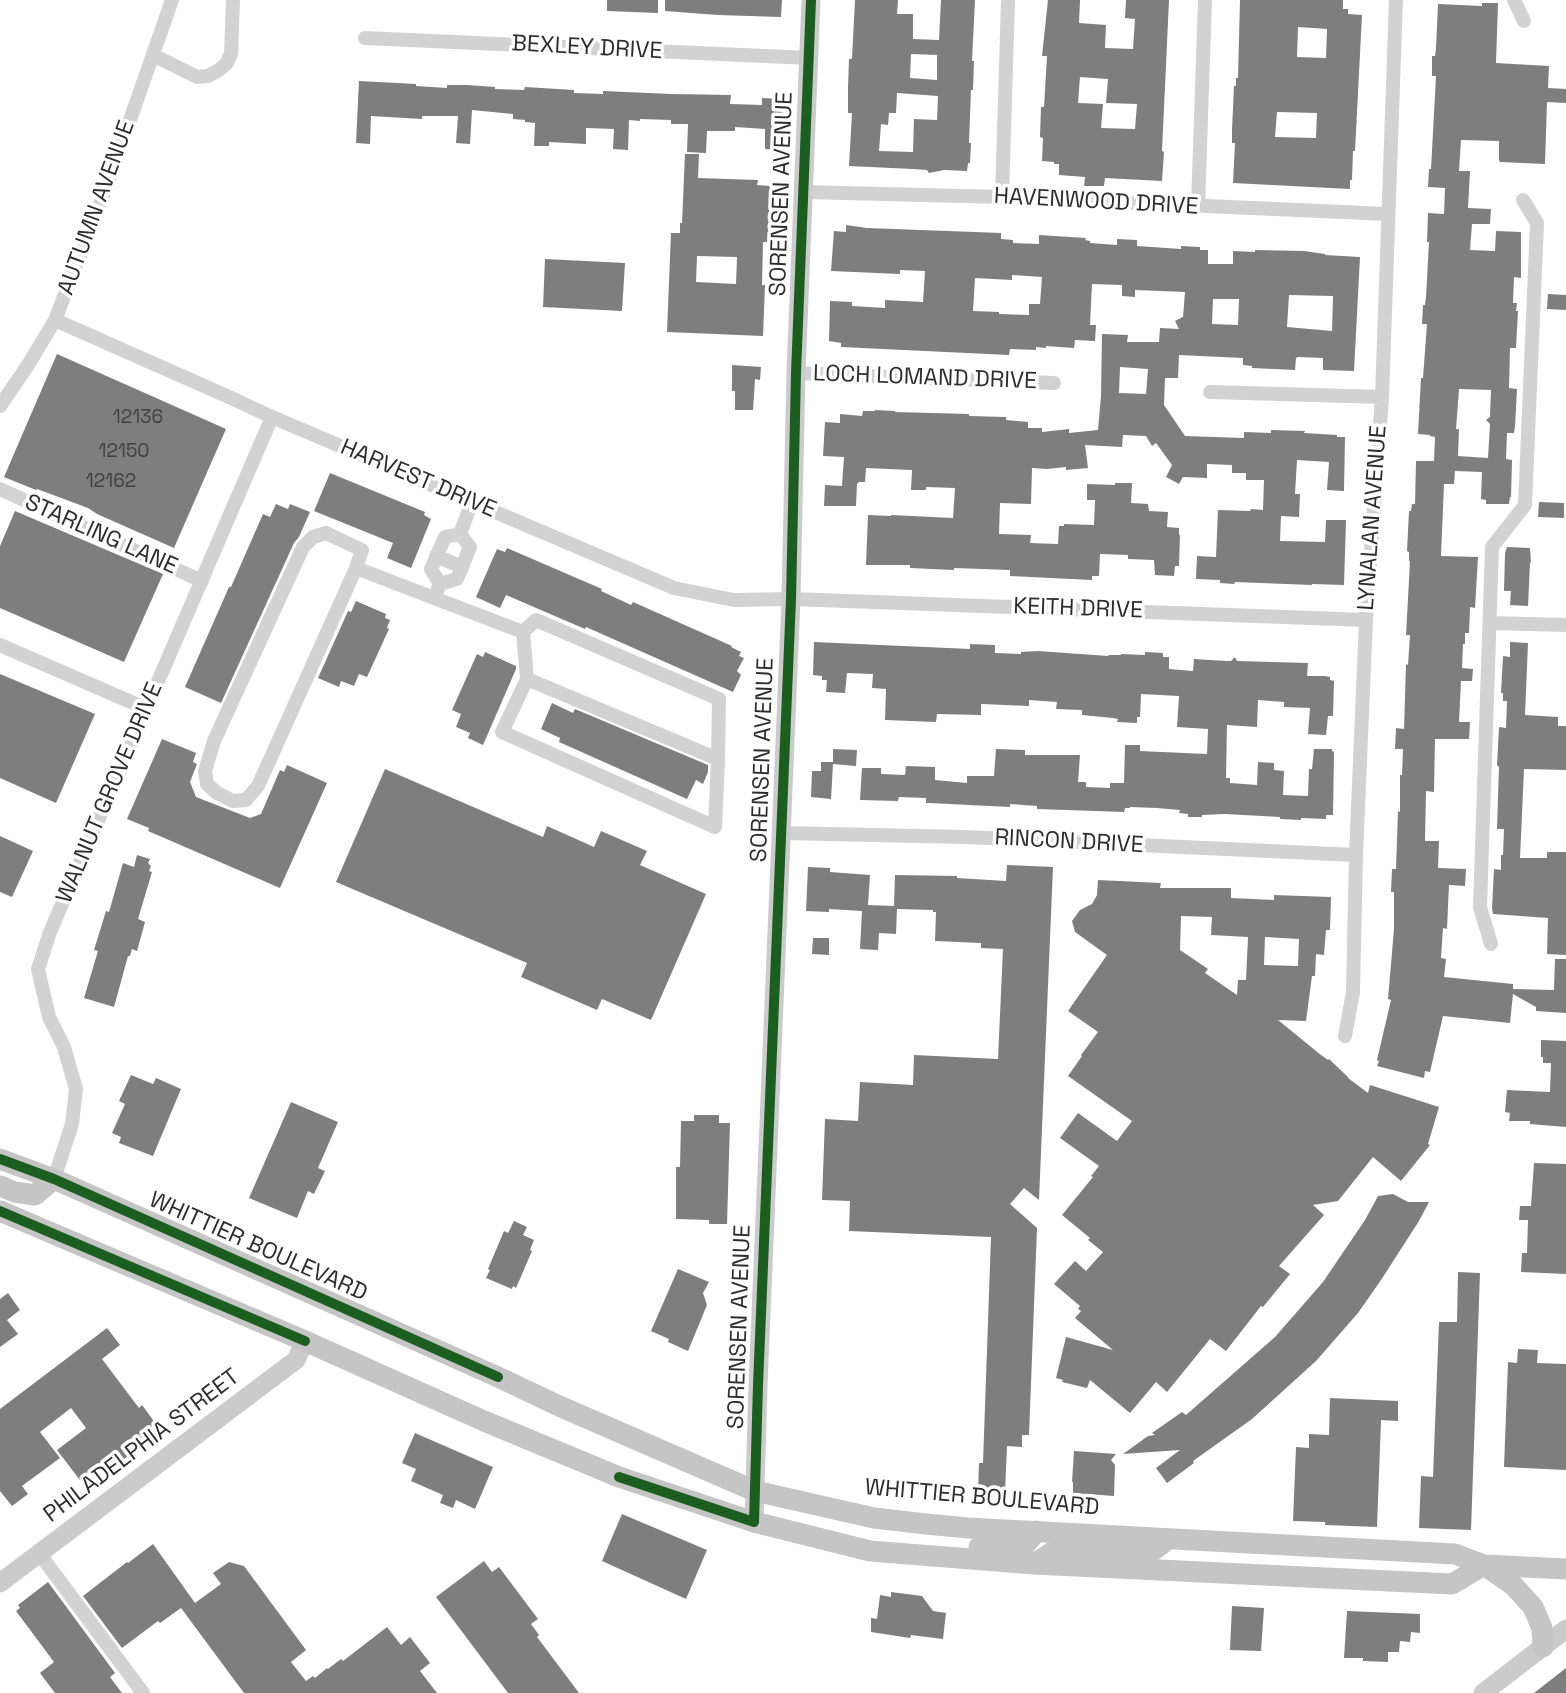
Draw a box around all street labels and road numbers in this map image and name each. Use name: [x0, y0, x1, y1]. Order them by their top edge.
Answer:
street label: BEXLEY DRIVE: [511, 30, 663, 66]
street label: SORENSEN AVENUE: [765, 91, 799, 297]
street label: AUTUMN AVENUE: [53, 117, 141, 299]
street label: HAVENWOOD DRIVE: [993, 183, 1199, 221]
street label: LOCH LOMAND DRIVE: [813, 360, 1037, 396]
street label: LYNALAN AVENUE: [1353, 424, 1393, 612]
street label: HARVEST DRIVE: [336, 434, 500, 524]
street label: STARLING LANE: [20, 489, 182, 581]
street label: KEITH DRIVE: [1013, 593, 1143, 625]
street label: SORENSEN AVENUE: [746, 657, 780, 863]
street label: WALNUT GROVE DRIVE: [51, 679, 169, 907]
street label: RINCON DRIVE: [994, 824, 1144, 860]
street label: WHITTIER BOULEVARD: [145, 1186, 371, 1308]
street label: SORENSEN AVENUE: [723, 1224, 757, 1430]
street label: PHILADELPHIA STREET: [39, 1363, 245, 1529]
street label: WHITTIER BOULEVARD: [863, 1474, 1101, 1522]

